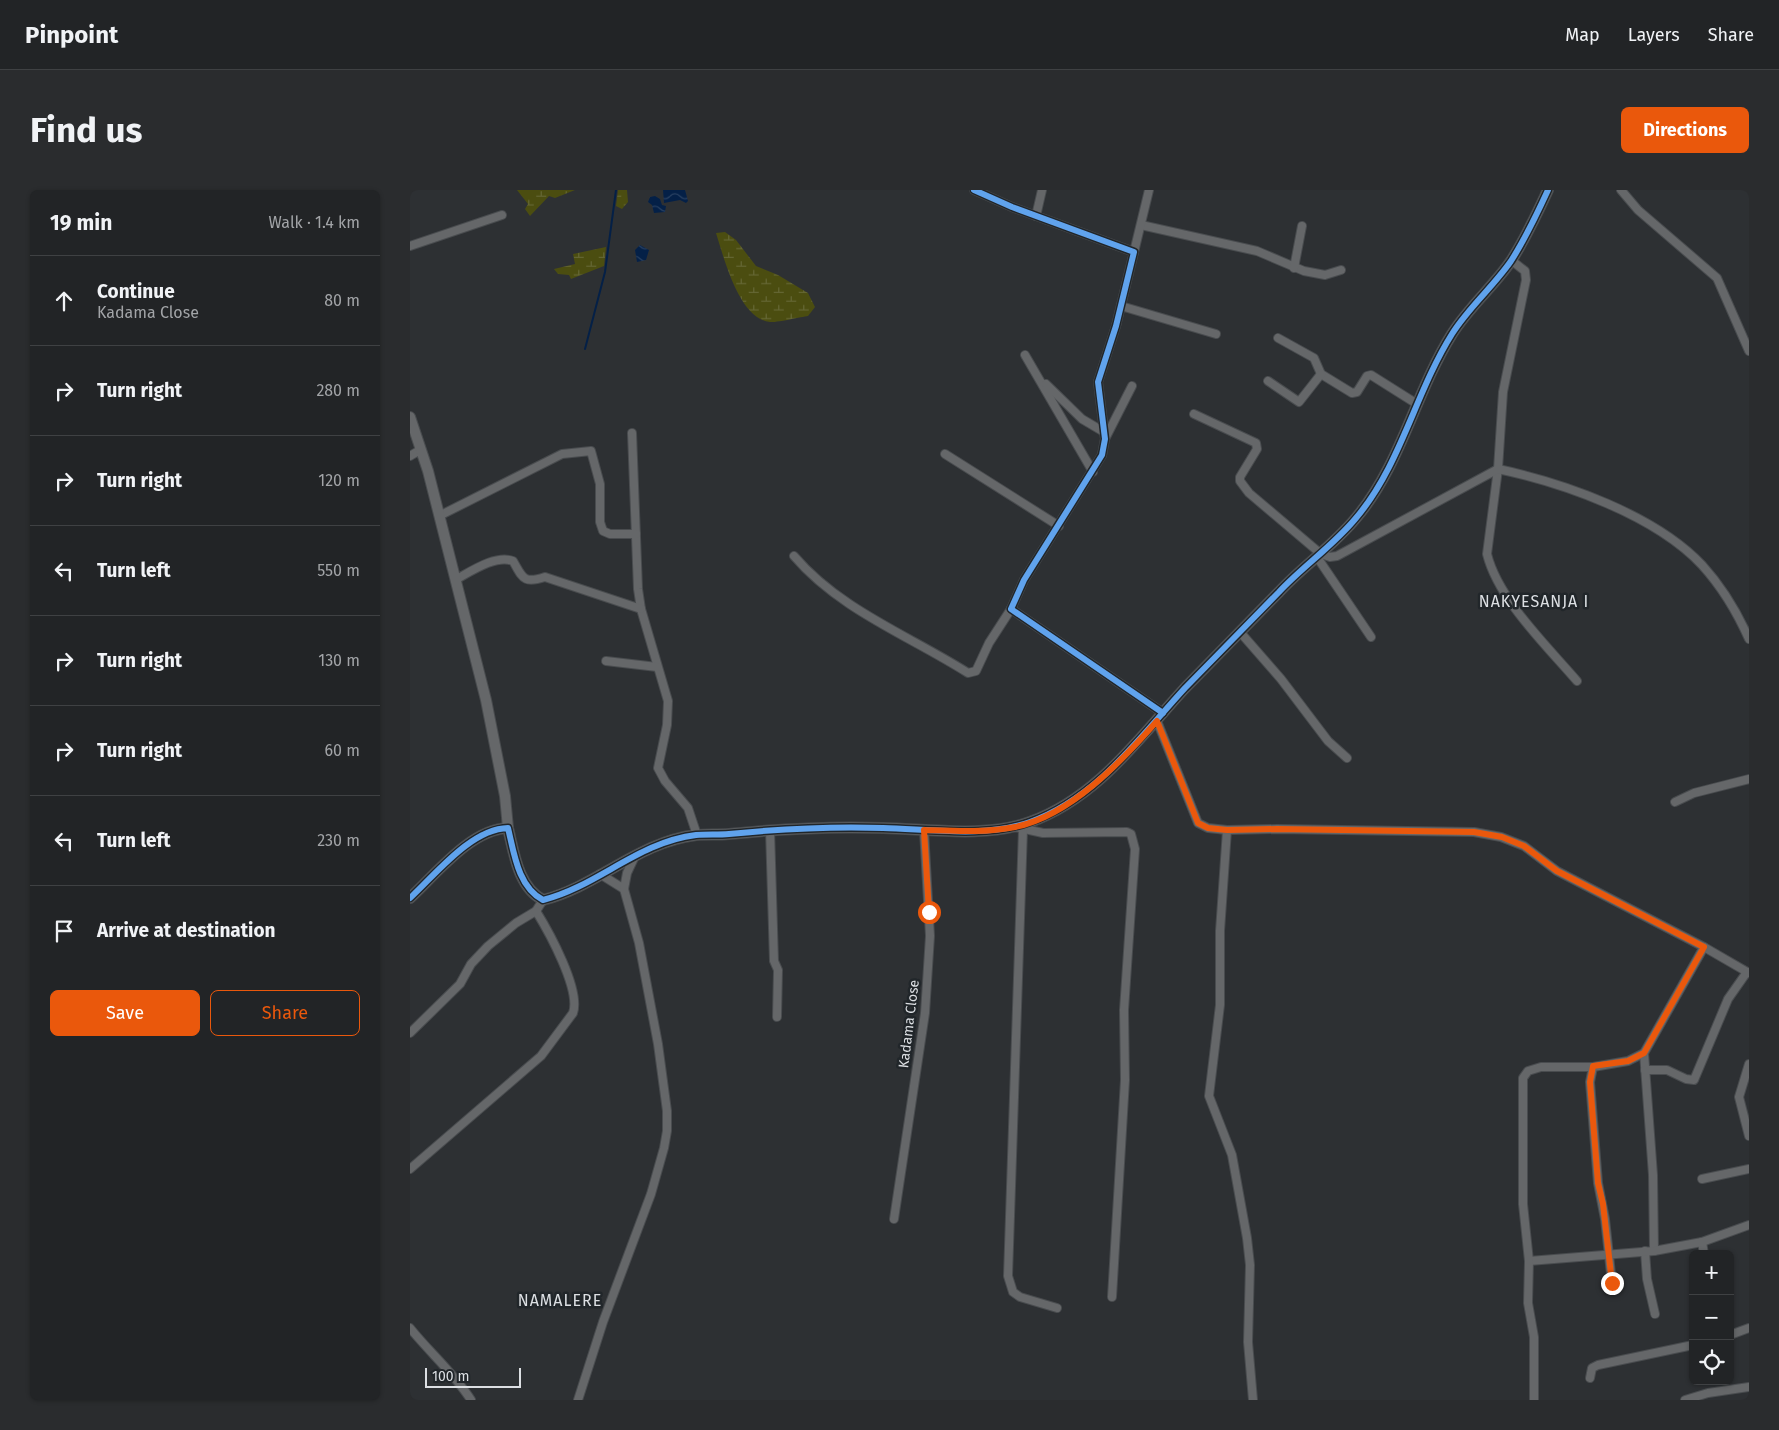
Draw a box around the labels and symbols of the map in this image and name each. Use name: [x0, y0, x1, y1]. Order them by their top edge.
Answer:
district label: NAKYESANJA I: [1479, 592, 1589, 611]
route start: [918, 901, 941, 924]
street label: Kadama Close: [895, 979, 923, 1069]
route end: [1601, 1272, 1624, 1295]
district label: NAMALERE: [518, 1291, 602, 1310]
scale bar: [425, 1365, 521, 1388]

